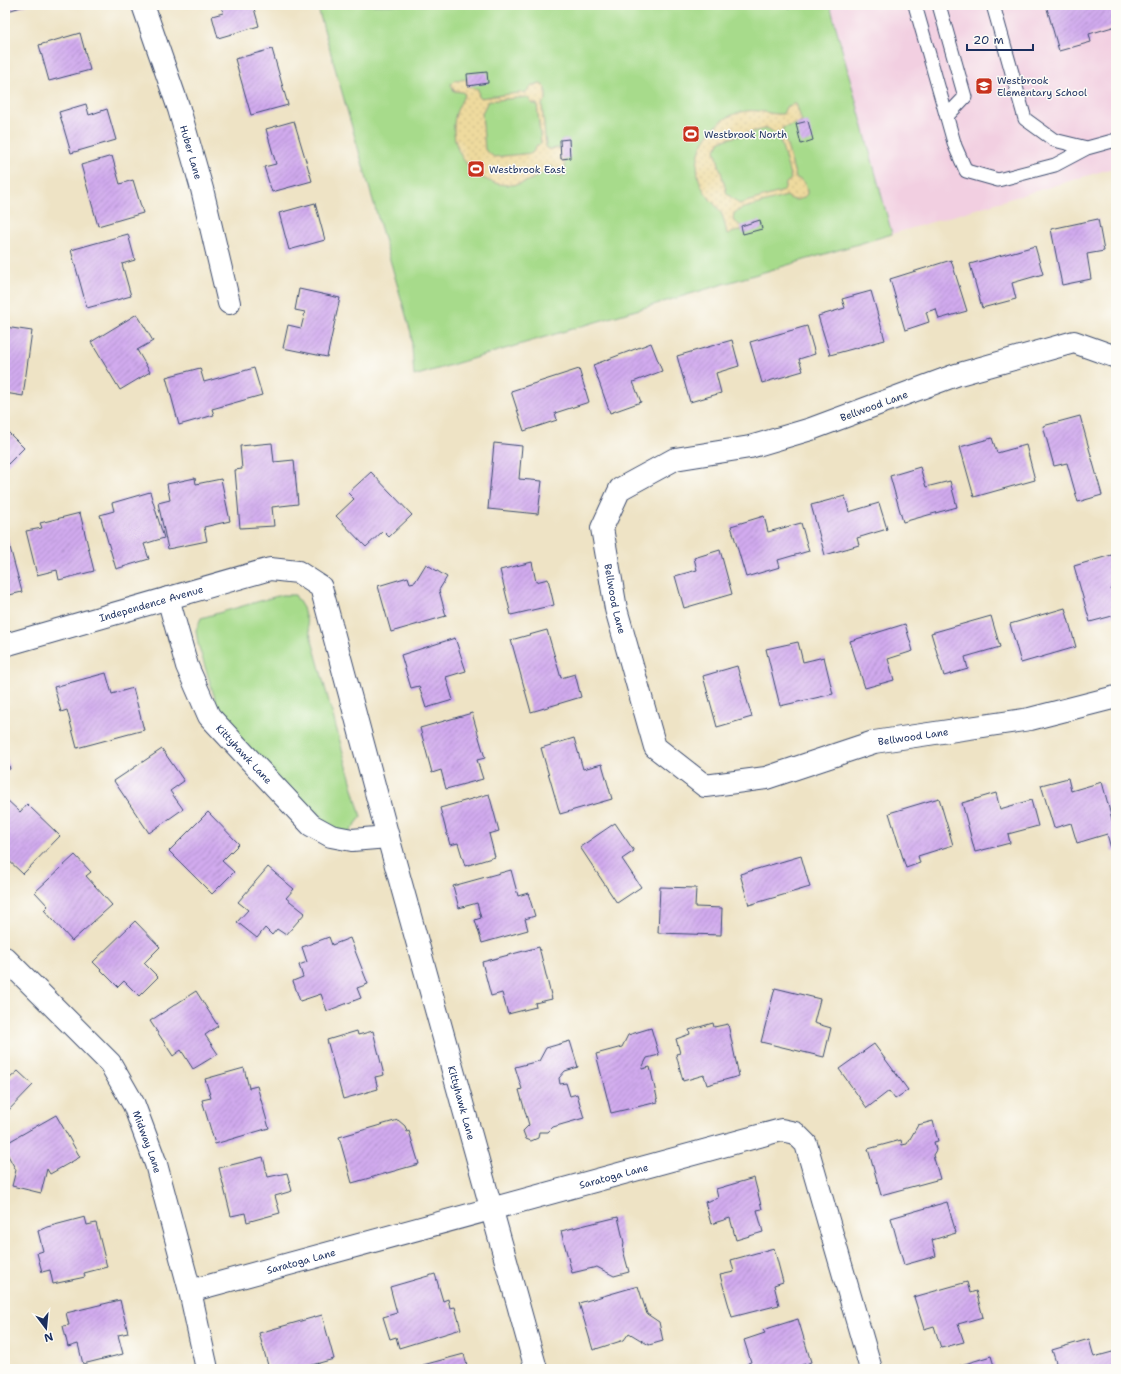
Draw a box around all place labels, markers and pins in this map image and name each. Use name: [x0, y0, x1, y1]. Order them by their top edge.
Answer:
place label: Westbrook Elementary School: [997, 74, 1087, 99]
school or university icon: Westbrook Elementary School: [974, 76, 994, 96]
sports icon: Westbrook North: [681, 124, 701, 144]
place label: Westbrook North: [704, 128, 787, 141]
sports icon: Westbrook East: [466, 159, 486, 179]
place label: Westbrook East: [489, 163, 565, 176]

